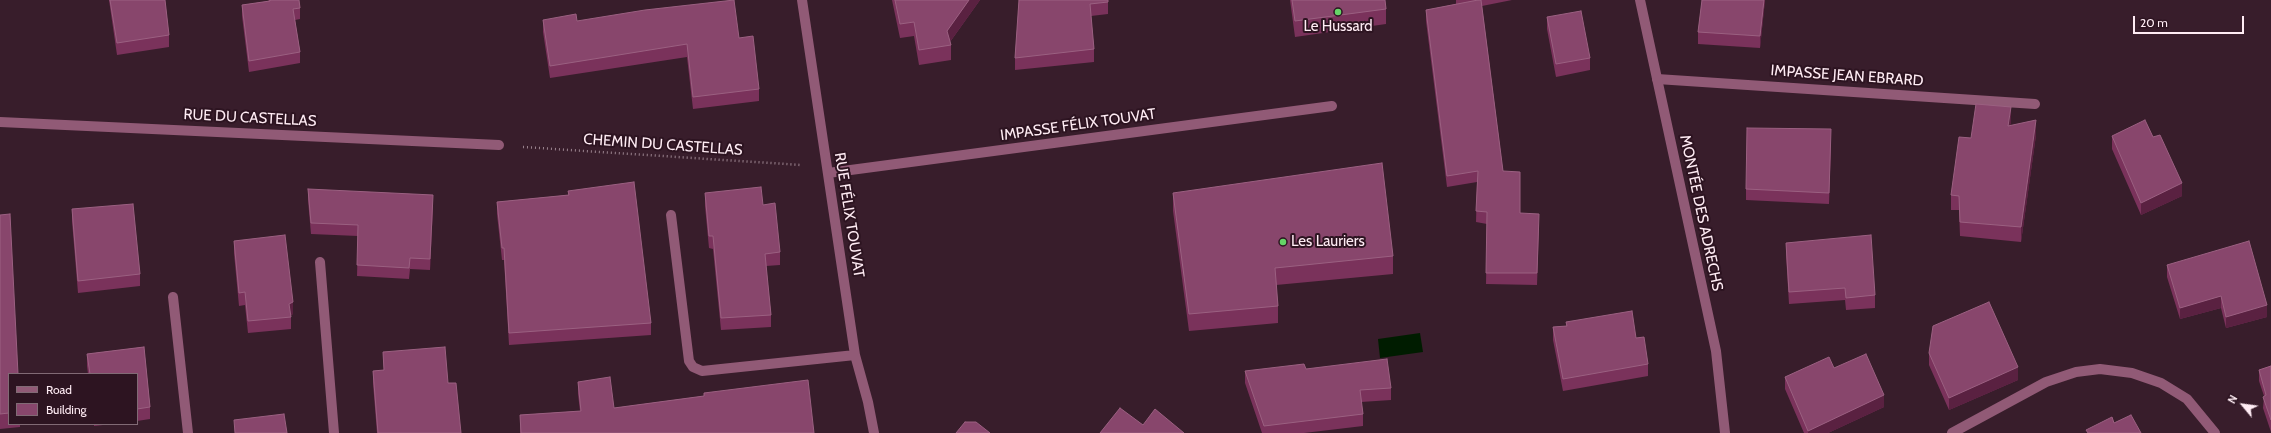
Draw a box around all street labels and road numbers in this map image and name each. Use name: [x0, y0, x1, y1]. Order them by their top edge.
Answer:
street label: IMPASSE JEAN EBRARD: [1770, 62, 1924, 90]
street label: IMPASSE FÉLIX TOUVAT: [999, 105, 1157, 145]
street label: RUE DU CASTELLAS: [183, 106, 317, 130]
street label: CHEMIN DU CASTELLAS: [583, 130, 743, 160]
street label: MONTÉE DES ADRECHS: [1676, 133, 1726, 293]
street label: RUE FÉLIX TOUVAT: [830, 151, 868, 279]

